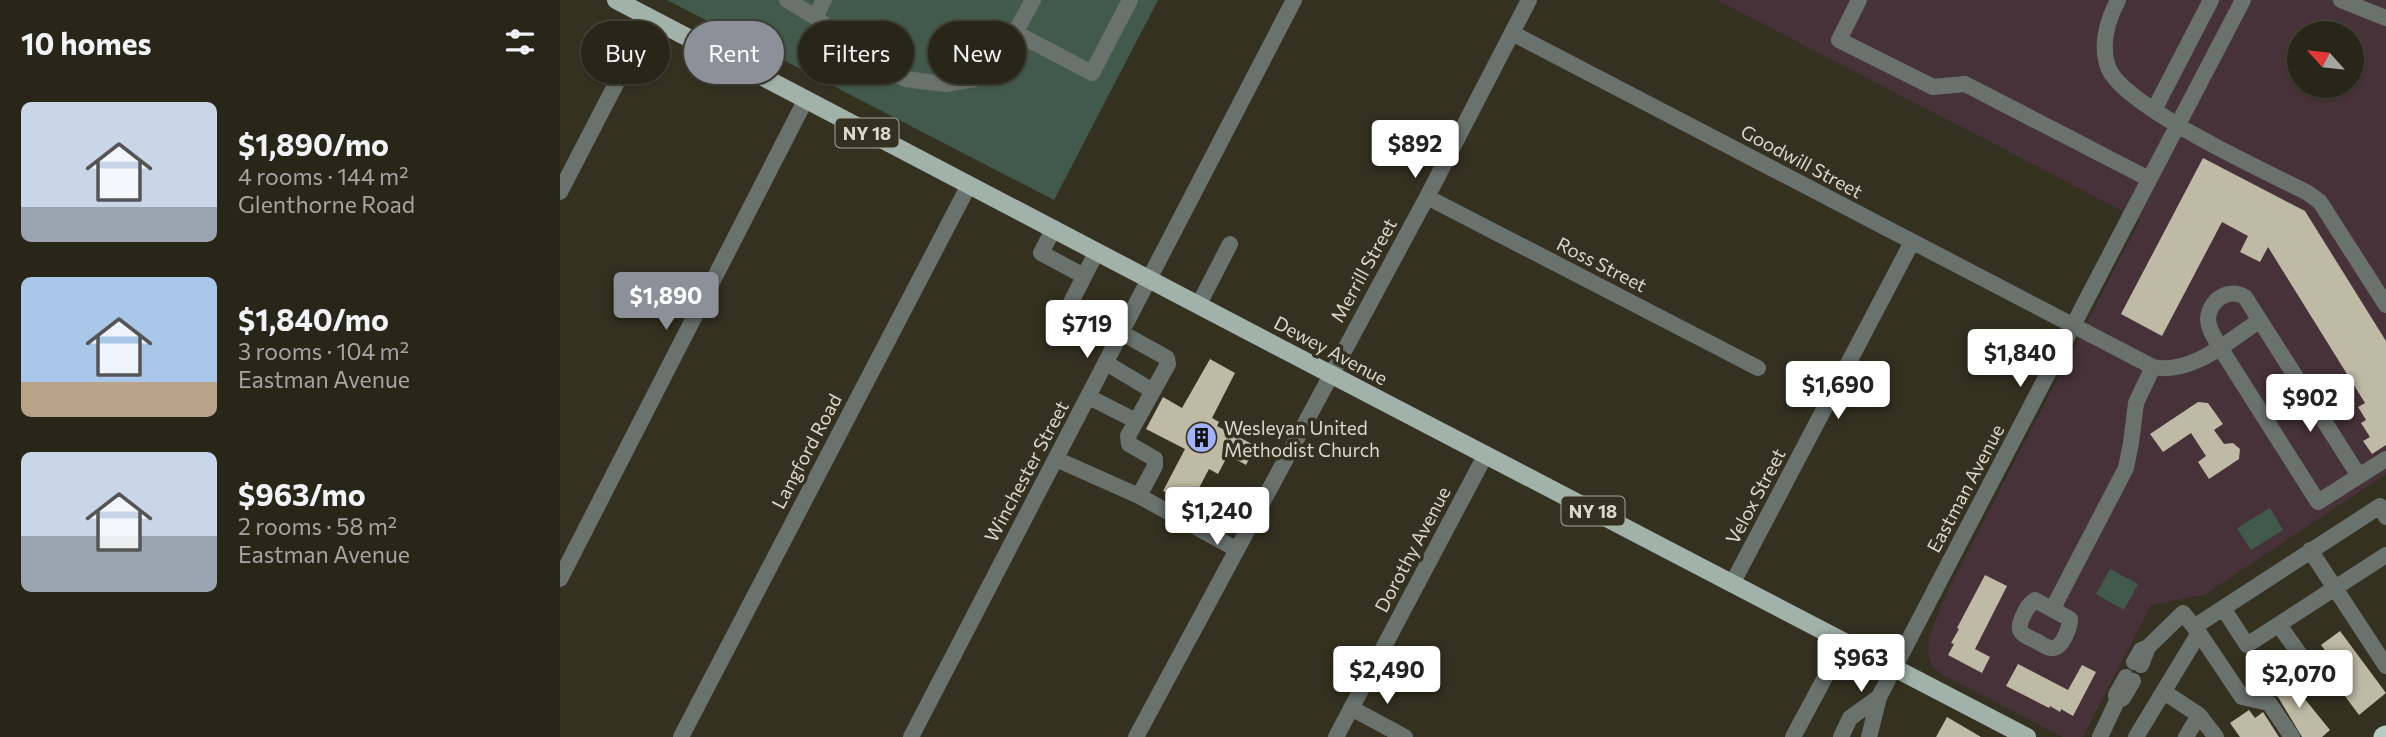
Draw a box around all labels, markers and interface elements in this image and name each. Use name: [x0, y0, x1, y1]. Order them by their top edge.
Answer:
chip: Buy: [581, 21, 670, 84]
chip: Rent: [684, 21, 784, 84]
chip: Filters: [798, 21, 914, 84]
chip: New: [928, 21, 1026, 84]
north arrow: [2287, 21, 2364, 98]
map controls: [2287, 21, 2364, 98]
icon: filters: [501, 23, 539, 61]
text: 10 homes: [21, 24, 151, 61]
road number: NY 18: [836, 118, 898, 148]
street label: Goodwill Street: [1737, 119, 1867, 203]
pin: $892: [1374, 120, 1456, 180]
text: $1,890/mo: [238, 125, 389, 162]
text: $892: [1388, 129, 1442, 157]
icon: home: [77, 130, 161, 214]
text: 4 rooms · 144 m²: [238, 162, 408, 190]
text: Glenthorne Road: [238, 190, 415, 218]
street label: Merrill Street: [1325, 214, 1401, 326]
street label: Ross Street: [1553, 232, 1651, 297]
pin: $1,890: [609, 272, 723, 332]
text: $1,890: [630, 281, 702, 309]
text: $1,840/mo: [238, 300, 389, 337]
pin: $719: [1046, 300, 1128, 360]
icon: home: [77, 305, 161, 389]
text: $719: [1062, 309, 1112, 337]
street label: Dewey Avenue: [1270, 310, 1392, 390]
pin: $1,840: [1963, 330, 2077, 389]
text: 3 rooms · 104 m²: [238, 337, 409, 365]
text: $1,840: [1984, 338, 2056, 366]
pin: $1,690: [1781, 362, 1895, 421]
text: Eastman Avenue: [238, 365, 410, 393]
text: $1,690: [1802, 370, 1874, 398]
pin: $902: [2269, 374, 2351, 434]
text: $902: [2282, 383, 2338, 411]
street label: Langford Road: [766, 390, 846, 512]
street label: Winchester Street: [979, 396, 1073, 546]
place label: Wesleyan United Methodist Church: [1224, 416, 1380, 461]
street label: Eastman Avenue: [1922, 420, 2008, 556]
building icon: Wesleyan United Methodist Church: [1184, 421, 1218, 455]
street label: Velox Street: [1720, 444, 1790, 548]
text: $963/mo: [238, 475, 366, 512]
icon: home: [77, 480, 161, 564]
street label: Dorothy Avenue: [1369, 482, 1455, 616]
pin: $1,240: [1160, 488, 1274, 547]
text: $1,240: [1181, 496, 1253, 524]
road number: NY 18: [1562, 496, 1624, 526]
text: 2 rooms · 58 m²: [238, 512, 397, 540]
text: Eastman Avenue: [238, 540, 410, 568]
pin: $963: [1820, 634, 1902, 694]
text: $963: [1834, 643, 1888, 671]
pin: $2,490: [1330, 646, 1444, 706]
pin: $2,070: [2242, 650, 2356, 710]
text: $2,490: [1349, 655, 1425, 683]
text: $2,070: [2262, 659, 2336, 687]

